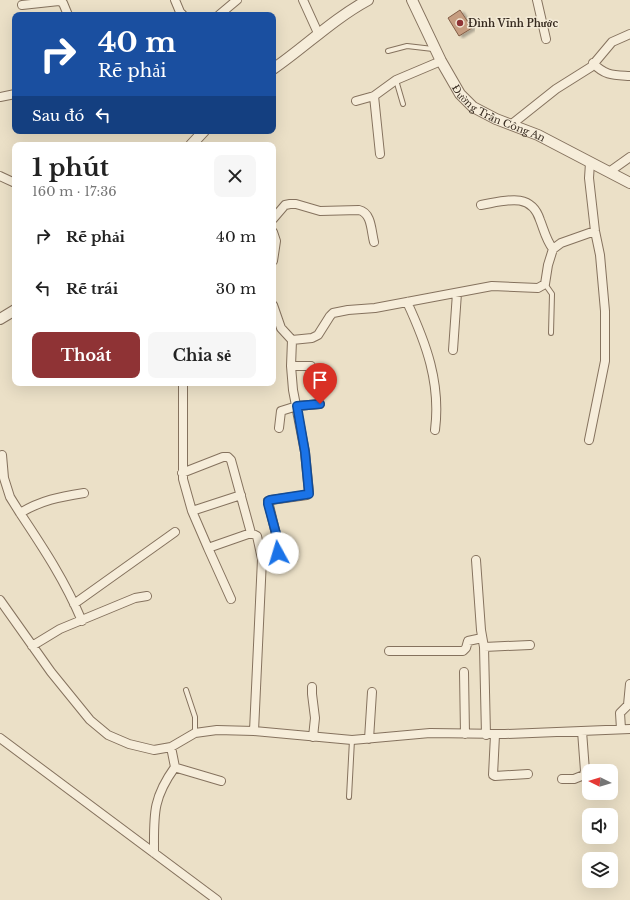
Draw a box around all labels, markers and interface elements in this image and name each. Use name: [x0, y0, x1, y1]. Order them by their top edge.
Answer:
place label: Đình Vĩnh Phước: [468, 17, 558, 30]
marker: Đình Vĩnh Phước: [455, 18, 465, 28]
text: 40 m: [98, 25, 176, 60]
icon: right: [32, 28, 84, 80]
text: Rẽ phải: [98, 60, 166, 82]
street label: Đường Trần Công An: [449, 82, 548, 144]
icon: left: [92, 104, 114, 126]
text: Sau đó: [32, 106, 84, 125]
text: 1 phút: [32, 153, 109, 182]
button: close: [214, 155, 256, 197]
text: 160 m · 17:36: [32, 183, 117, 200]
icon: right: [32, 225, 54, 247]
text: Rẽ phải: [66, 227, 125, 246]
text: 40 m: [216, 227, 256, 246]
icon: left: [32, 277, 54, 299]
text: Rẽ trái: [66, 279, 118, 298]
text: 30 m: [216, 279, 256, 298]
button: Thoát: [32, 332, 140, 378]
button: Chia sẻ: [148, 332, 256, 378]
pin: [303, 363, 337, 404]
icon: arrive: [309, 369, 331, 391]
position arrow: [257, 532, 299, 574]
north arrow: [582, 764, 618, 800]
map controls: [582, 764, 618, 888]
button: sound: [582, 808, 618, 844]
button: layers: [582, 852, 618, 888]

